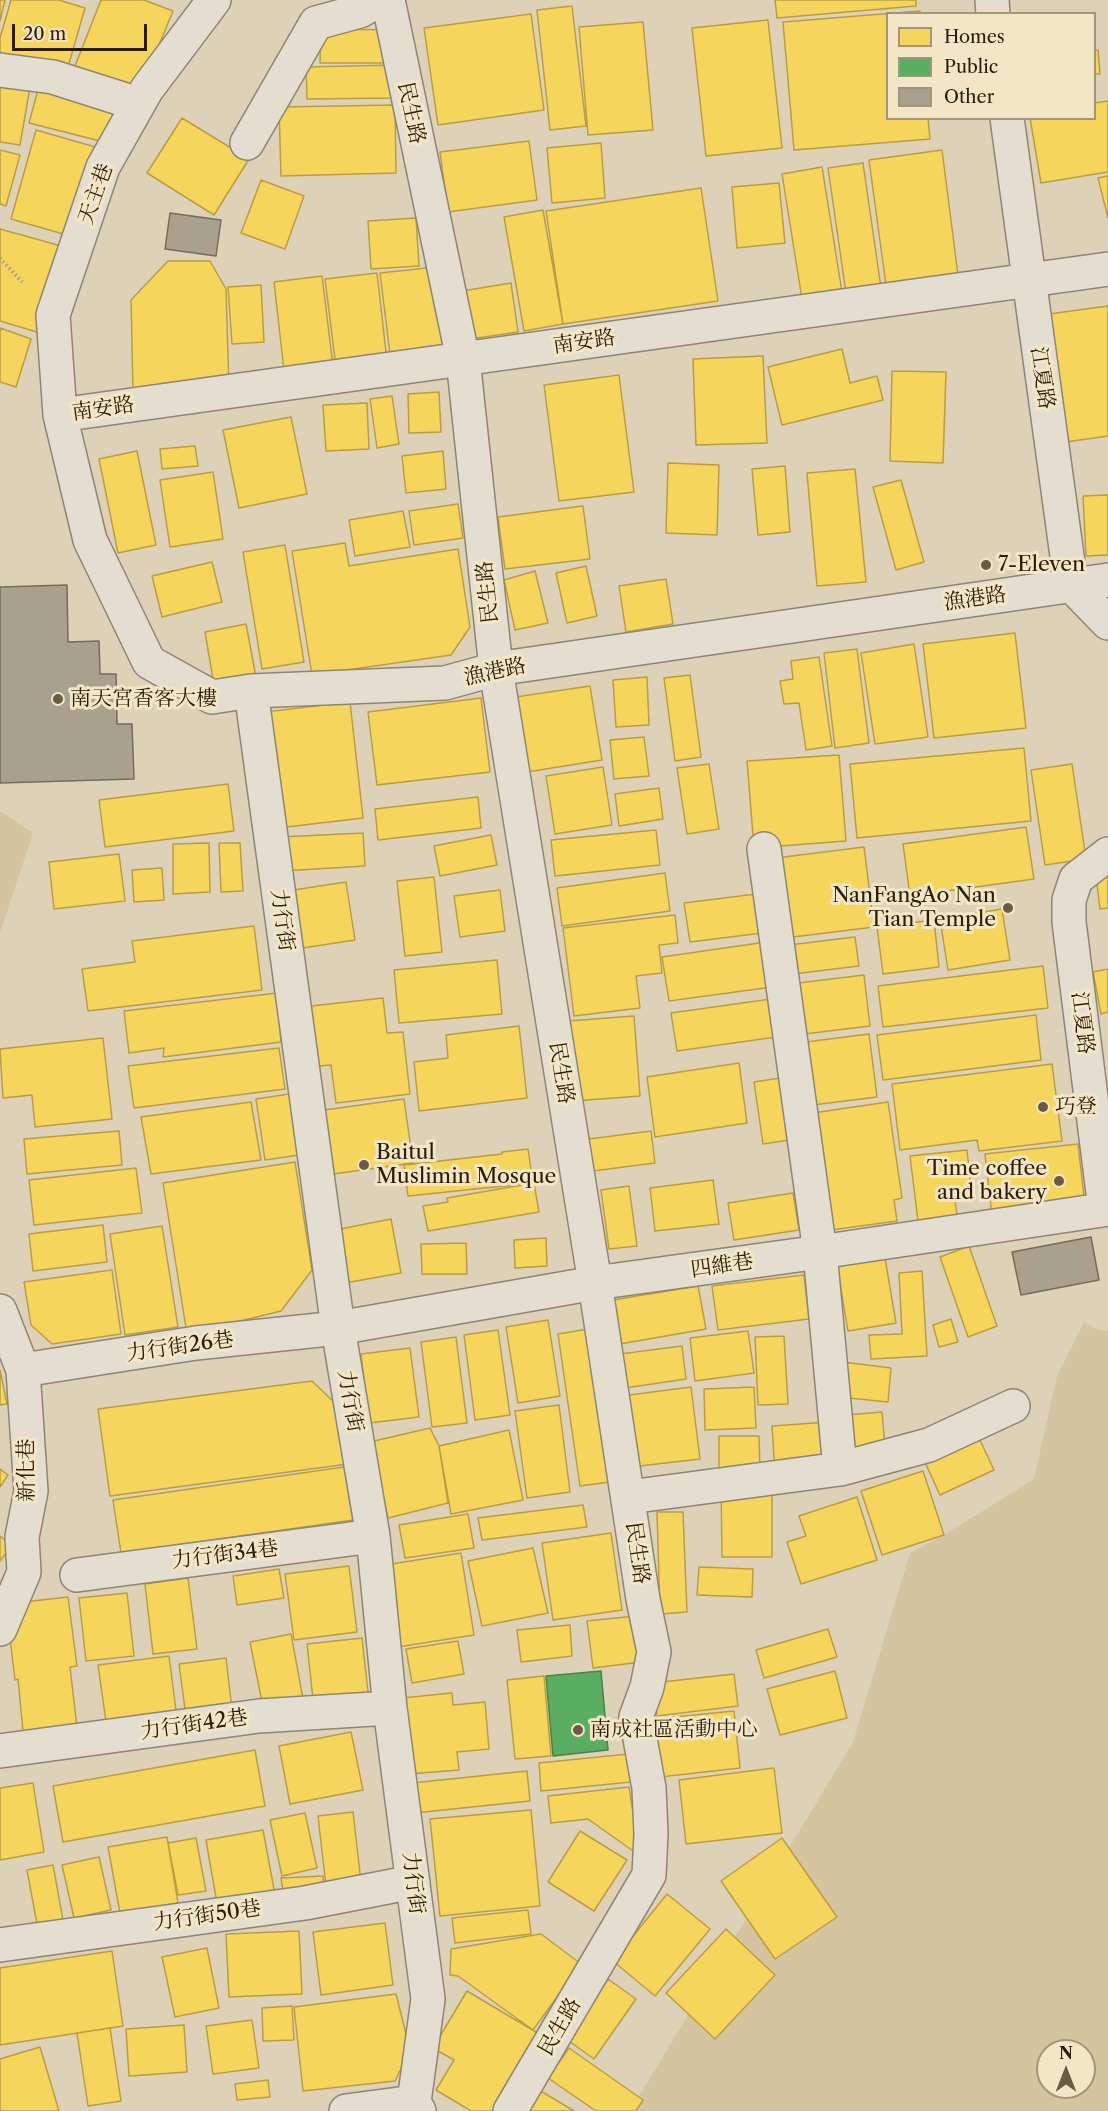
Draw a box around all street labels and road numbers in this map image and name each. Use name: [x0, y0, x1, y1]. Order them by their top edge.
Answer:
street label: 民生路: [392, 80, 430, 146]
street label: 天主巷: [73, 160, 119, 228]
street label: 南安路: [551, 325, 617, 359]
street label: 江夏路: [1025, 345, 1059, 411]
street label: 南安路: [70, 392, 136, 426]
street label: 民生路: [472, 559, 504, 625]
street label: 漁港路: [942, 582, 1008, 616]
street label: 漁港路: [462, 653, 528, 691]
street label: 力行街: [265, 887, 299, 953]
street label: 江夏路: [1066, 990, 1098, 1056]
street label: 民生路: [544, 1040, 578, 1106]
street label: 四維巷: [689, 1249, 755, 1283]
street label: 力行街26巷: [125, 1327, 235, 1367]
street label: 力行街: [332, 1368, 368, 1434]
street label: 新化巷: [14, 1439, 40, 1501]
street label: 民生路: [620, 1520, 654, 1586]
street label: 力行街34巷: [170, 1536, 280, 1574]
street label: 力行街42巷: [139, 1705, 249, 1745]
street label: 力行街: [397, 1850, 429, 1916]
street label: 力行街50巷: [151, 1896, 263, 1936]
street label: 民生路: [533, 1993, 587, 2061]

